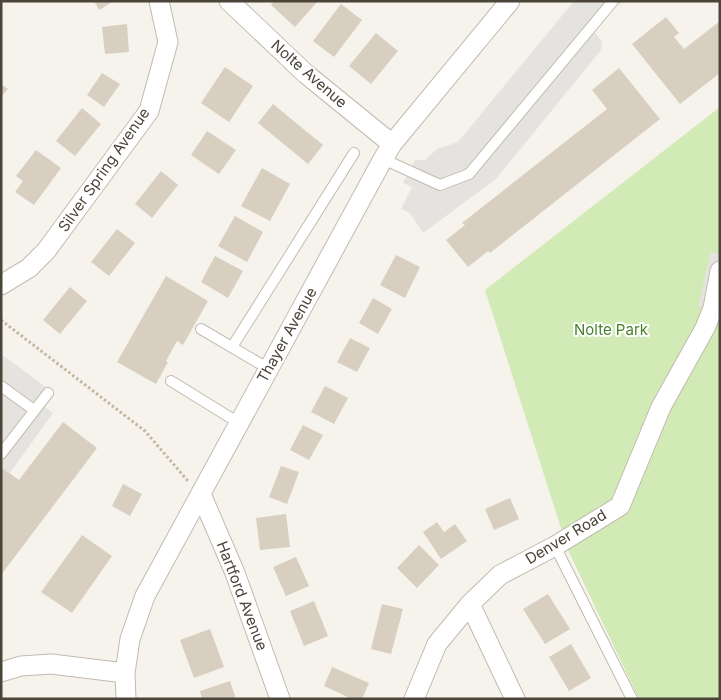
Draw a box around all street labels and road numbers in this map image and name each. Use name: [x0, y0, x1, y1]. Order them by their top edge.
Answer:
street label: Nolte Avenue: [267, 35, 351, 112]
street label: Silver Spring Avenue: [54, 104, 154, 235]
street label: Thayer Avenue: [253, 284, 321, 386]
street label: Denver Road: [522, 505, 610, 568]
street label: Hartford Avenue: [213, 538, 272, 653]

